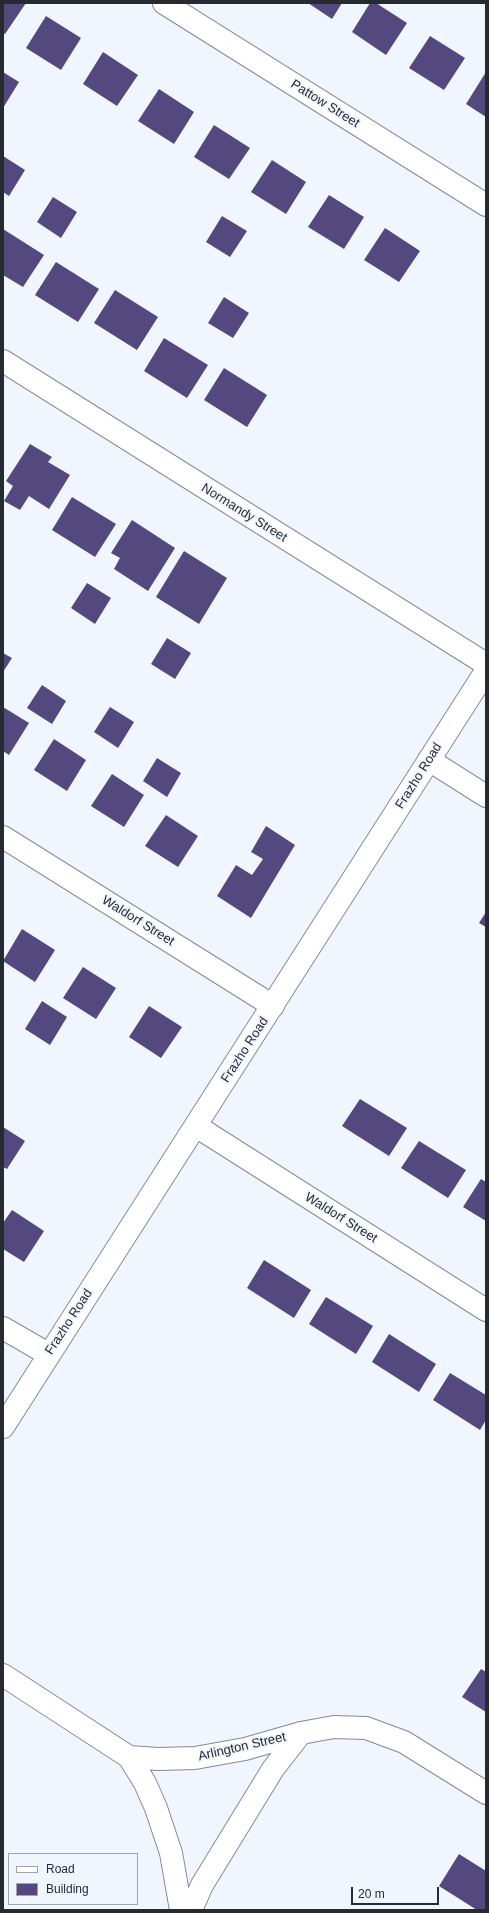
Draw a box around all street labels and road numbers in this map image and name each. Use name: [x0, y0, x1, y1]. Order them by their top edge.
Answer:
street label: Pattow Street: [288, 77, 362, 131]
street label: Normandy Street: [198, 480, 290, 546]
street label: Frazho Road: [392, 740, 446, 812]
street label: Waldorf Street: [99, 892, 177, 950]
street label: Frazho Road: [218, 1014, 272, 1086]
street label: Waldorf Street: [302, 1189, 380, 1247]
street label: Frazho Road: [42, 1286, 96, 1358]
street label: Arlington Street: [197, 1729, 287, 1765]

